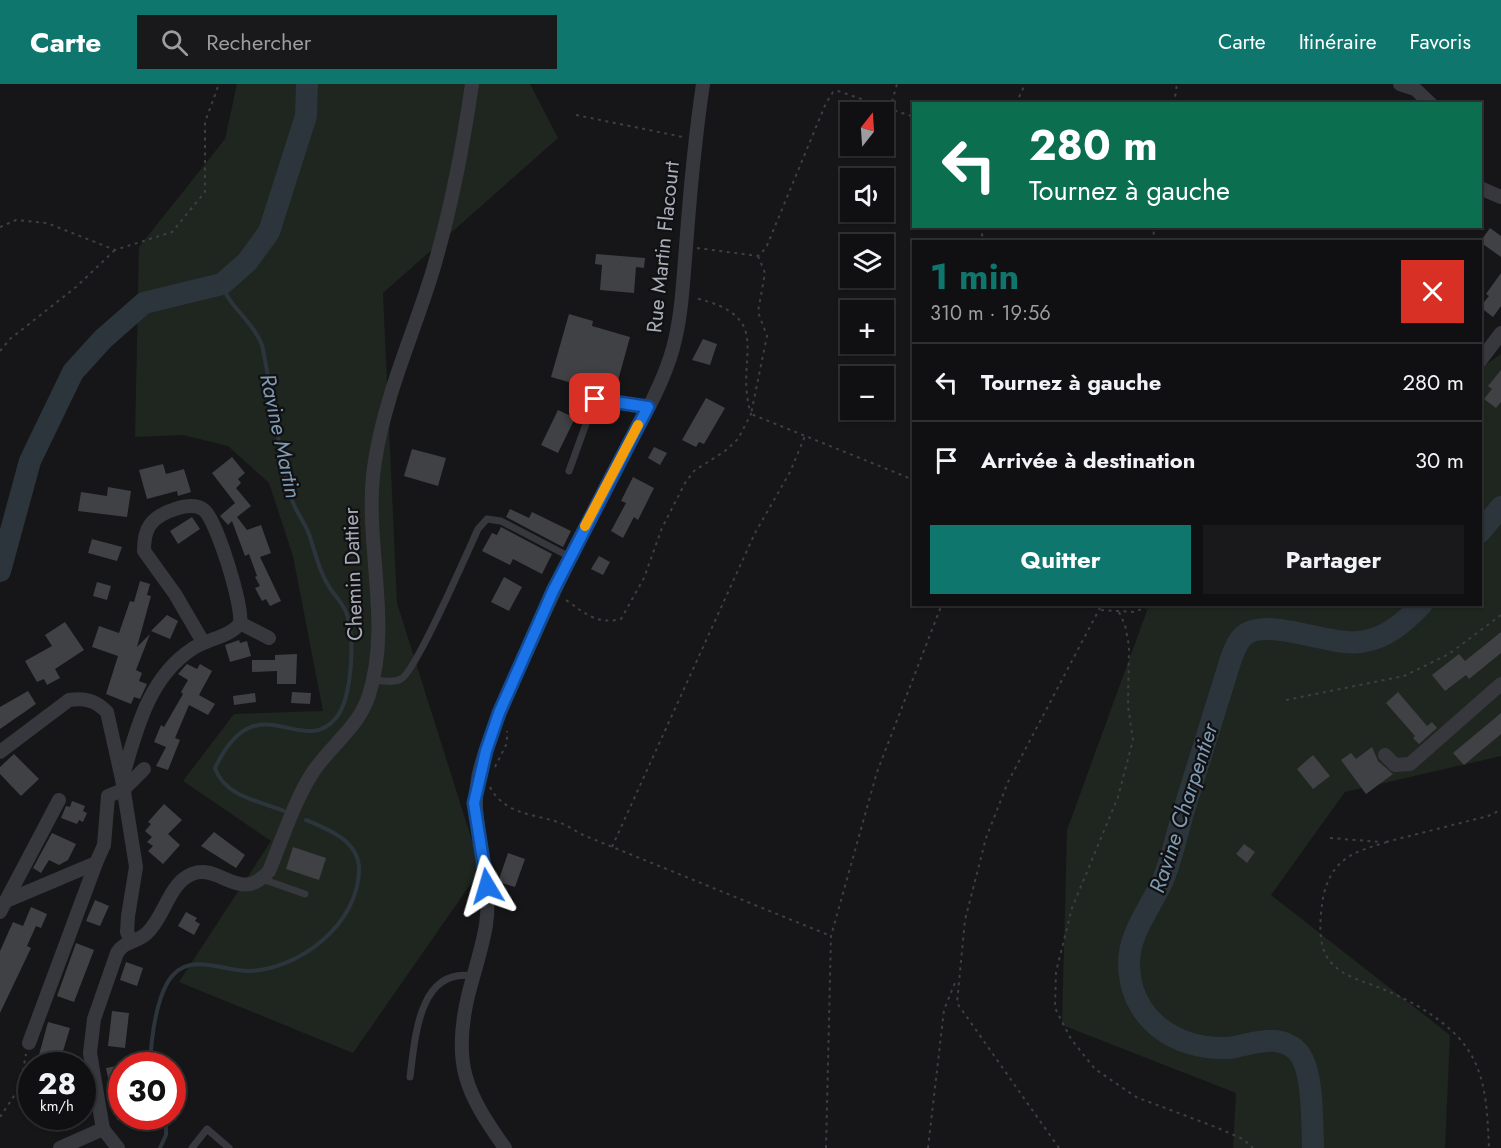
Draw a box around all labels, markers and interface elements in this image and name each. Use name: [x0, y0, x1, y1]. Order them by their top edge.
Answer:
search box: [137, 15, 557, 69]
text: Carte: [30, 22, 101, 63]
icon: search: [158, 26, 191, 59]
text: Rechercher: [206, 26, 311, 58]
text: Carte: [1218, 27, 1266, 57]
text: Itinéraire: [1299, 27, 1377, 57]
text: Favoris: [1410, 27, 1471, 57]
north arrow: [840, 102, 894, 156]
map controls: [840, 102, 894, 420]
text: 280 m: [1029, 115, 1158, 176]
icon: left: [930, 126, 1008, 204]
street label: Rue Martin Flacourt: [639, 160, 687, 334]
button: sound: [840, 168, 894, 222]
text: Tournez à gauche: [1029, 171, 1230, 210]
button: layers: [840, 234, 894, 288]
text: 1 min: [930, 250, 1019, 302]
button: close: [1401, 260, 1464, 323]
text: 310 m · 19:56: [930, 299, 1051, 328]
button: +: [840, 300, 894, 354]
button: −: [840, 366, 894, 420]
icon: left: [930, 366, 963, 399]
text: Tournez à gauche: [981, 366, 1161, 398]
text: 280 m: [1403, 366, 1464, 398]
water label: Ravine Martin: [252, 371, 310, 501]
pin: [569, 373, 620, 424]
icon: arrive: [578, 382, 611, 415]
icon: arrive: [930, 444, 963, 477]
text: Arrivée à destination: [981, 444, 1195, 476]
text: 30 m: [1415, 444, 1464, 476]
street label: Chemin Dattier: [336, 506, 370, 641]
button: Quitter: [930, 525, 1191, 594]
button: Partager: [1203, 525, 1464, 594]
water label: Ravine Charpentier: [1141, 718, 1226, 897]
position arrow: [455, 854, 519, 918]
speed limit sign: 30: [108, 1052, 186, 1130]
text: 28: [38, 1062, 76, 1105]
text: km/h: [40, 1095, 74, 1117]

